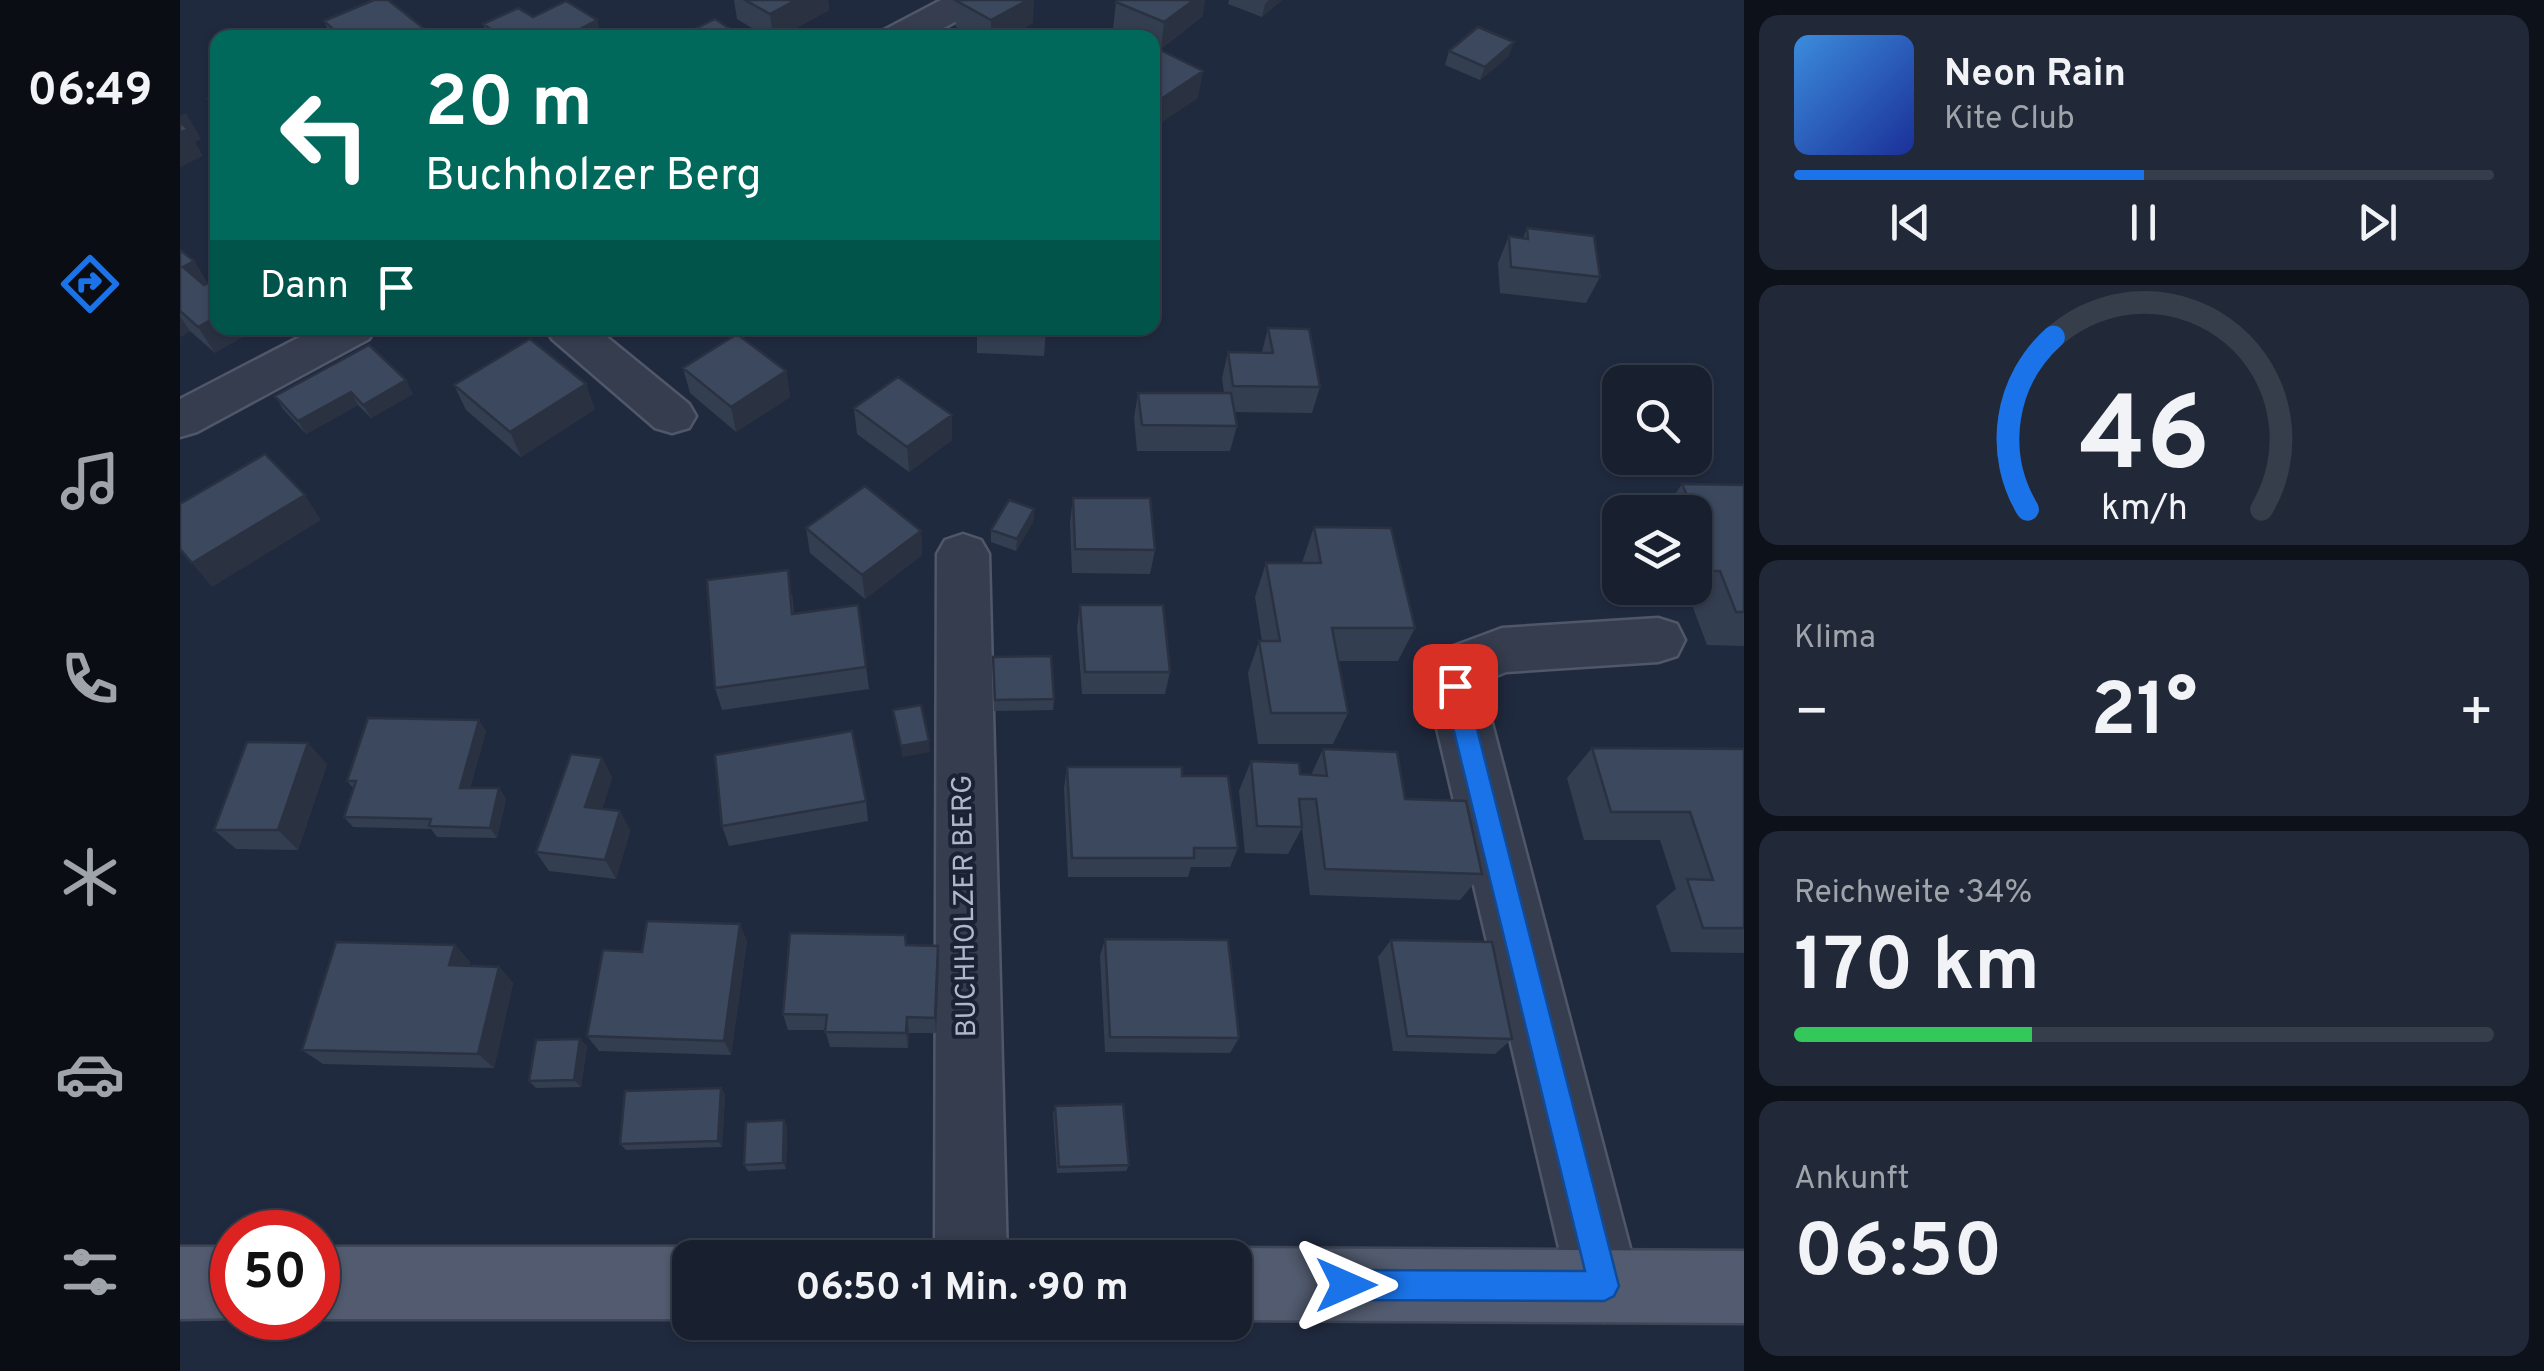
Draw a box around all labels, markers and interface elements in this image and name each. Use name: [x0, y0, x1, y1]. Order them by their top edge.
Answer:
text: Neon Rain: [1944, 51, 2126, 100]
text: 20 m: [425, 62, 593, 151]
text: 06:49: [28, 64, 152, 121]
icon: left: [260, 70, 390, 200]
text: Kite Club: [1944, 100, 2075, 140]
text: Buchholzer Berg: [425, 149, 762, 206]
icon: previous: [1883, 195, 1938, 250]
icon: pause: [2116, 195, 2171, 250]
icon: next: [2350, 195, 2405, 250]
icon: directions: [55, 249, 125, 319]
icon: arrive: [369, 260, 424, 315]
text: Dann: [260, 263, 349, 312]
map controls: [1602, 365, 1712, 605]
button: search: [1602, 365, 1712, 475]
text: 46: [2079, 375, 2209, 507]
icon: music: [55, 446, 125, 516]
text: km/h: [2101, 487, 2187, 533]
button: layers: [1602, 495, 1712, 605]
text: Klima: [1794, 619, 1876, 659]
icon: phone: [55, 644, 125, 714]
pin: [1413, 644, 1498, 729]
icon: arrive: [1428, 659, 1483, 714]
text: 21°: [2090, 667, 2198, 762]
text: −: [1794, 680, 1829, 750]
text: +: [2459, 680, 2494, 750]
street label: BUCHHOLZER BERG: [946, 774, 986, 1038]
icon: climate: [55, 842, 125, 912]
text: Reichweite · 34%: [1794, 874, 2032, 914]
text: 170 km: [1794, 922, 2040, 1017]
icon: car: [55, 1039, 125, 1109]
text: Ankunft: [1794, 1160, 1910, 1200]
text: 06:50: [1794, 1208, 2003, 1303]
speed limit sign: 50: [210, 1210, 340, 1340]
position arrow: [1294, 1233, 1398, 1337]
icon: filters: [55, 1237, 125, 1307]
text: 06:50 · 1 Min. · 90 m: [795, 1265, 1129, 1314]

